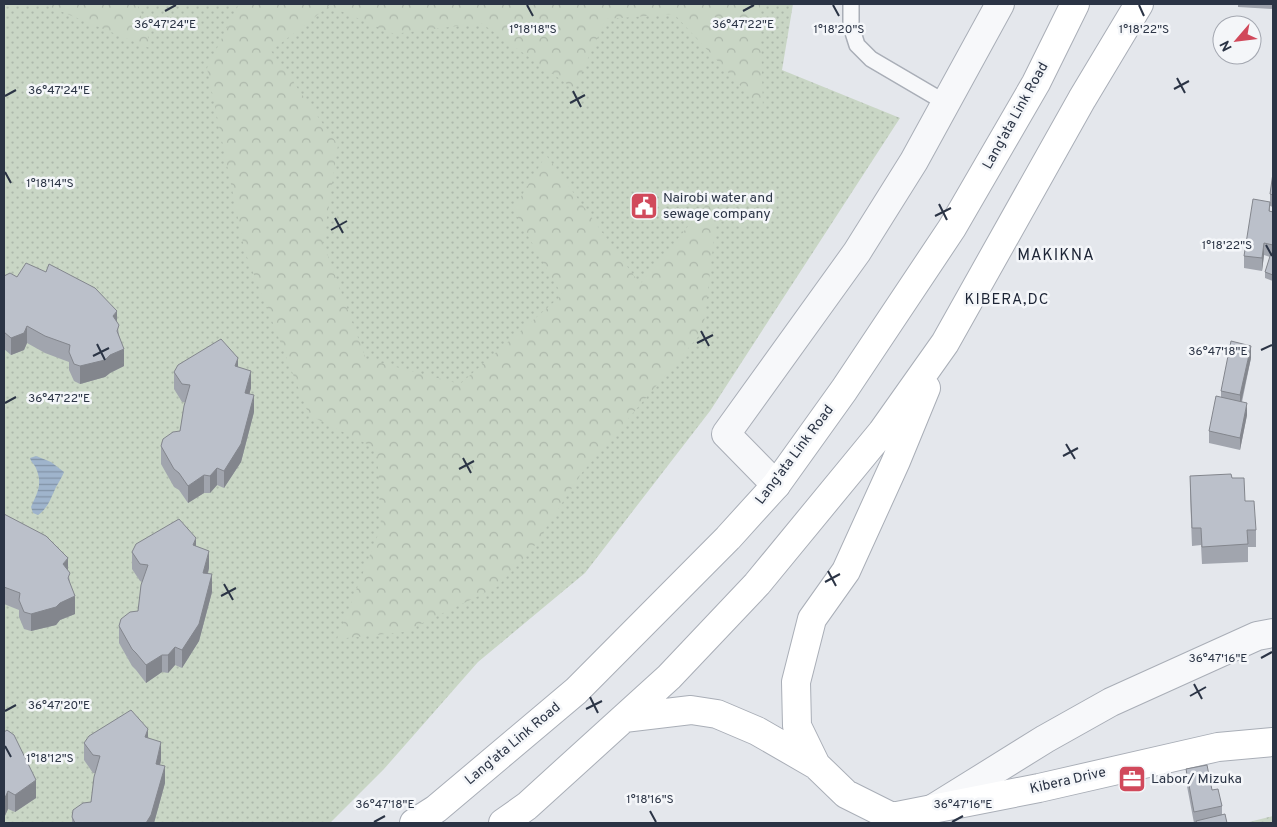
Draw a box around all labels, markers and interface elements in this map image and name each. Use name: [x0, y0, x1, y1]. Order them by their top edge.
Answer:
north arrow: [1212, 15, 1262, 65]
text: 36°47'24"E: [134, 17, 196, 33]
text: 36°47'22"E: [712, 17, 774, 33]
text: 1°18'18"S: [509, 22, 557, 38]
text: 1°18'20"S: [814, 22, 864, 38]
text: 1°18'22"S: [1119, 22, 1169, 38]
text: N: [1217, 37, 1237, 54]
street label: Lang'ata Link Road: [980, 60, 1052, 172]
text: 36°47'24"E: [28, 83, 90, 99]
text: 1°18'14"S: [26, 176, 74, 192]
place label: Nairobi water and sewage company: [663, 190, 773, 223]
public building icon: Nairobi water and sewage company: [629, 191, 659, 221]
text: 1°18'22"S: [1202, 238, 1252, 254]
district label: MAKIKNA: [1017, 246, 1095, 266]
district label: KIBERA,DC: [965, 291, 1049, 310]
text: 36°47'18"E: [1188, 344, 1248, 360]
text: 36°47'22"E: [28, 391, 90, 407]
street label: Lang'ata Link Road: [752, 402, 838, 508]
text: 36°47'16"E: [1188, 651, 1248, 667]
text: 36°47'20"E: [28, 698, 90, 714]
street label: Lang'ata Link Road: [462, 699, 564, 789]
text: 1°18'12"S: [26, 751, 74, 767]
street label: Kibera Drive: [1028, 764, 1108, 798]
office icon: Labor/ Mizuka: [1117, 764, 1147, 794]
place label: Labor/ Mizuka: [1151, 771, 1242, 788]
text: 1°18'16"S: [626, 792, 674, 808]
text: 36°47'18"E: [355, 797, 415, 813]
text: 36°47'16"E: [933, 797, 993, 813]

